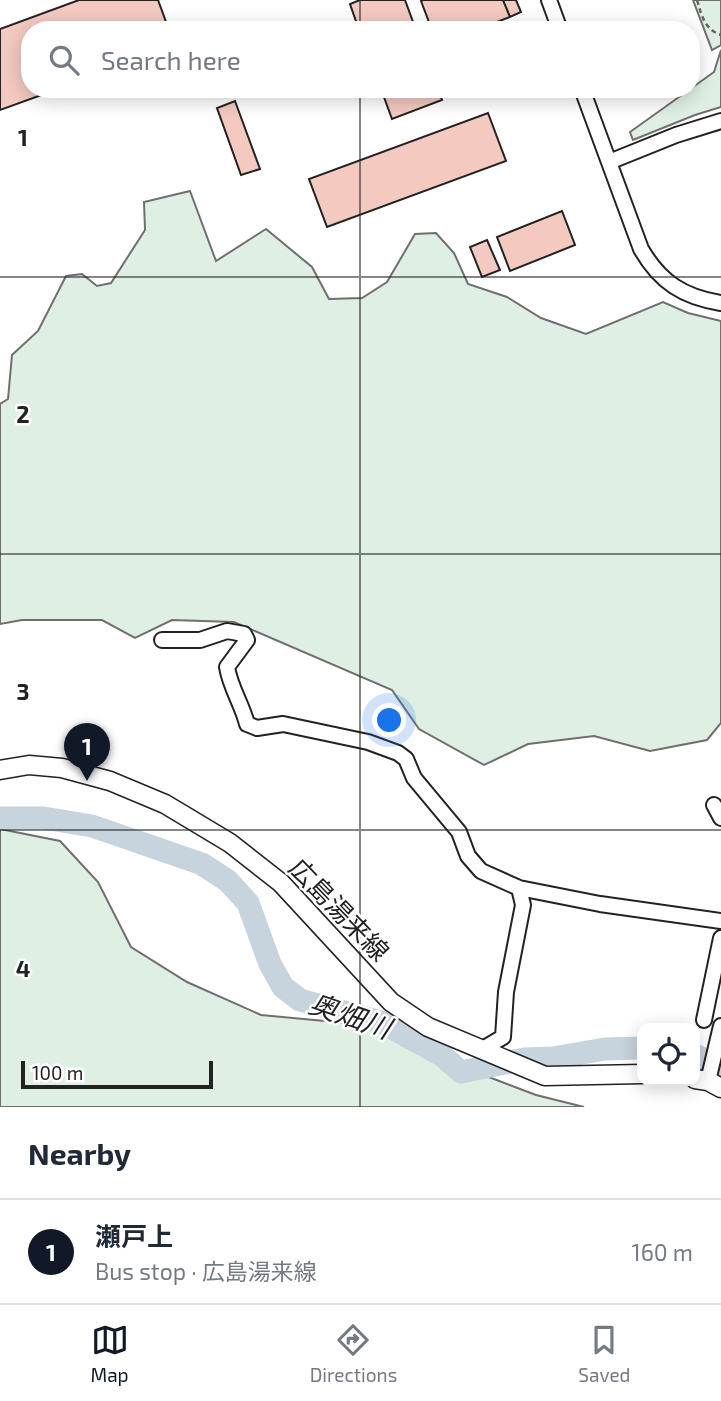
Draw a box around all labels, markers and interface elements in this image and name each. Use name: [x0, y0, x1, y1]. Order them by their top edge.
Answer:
search box: [21, 21, 700, 98]
icon: search: [45, 41, 83, 79]
text: Search here: [101, 44, 241, 75]
text: 1: [18, 123, 28, 151]
text: 2: [16, 400, 30, 428]
text: 3: [16, 677, 30, 705]
your location: [372, 703, 406, 737]
pin: 1: [64, 723, 110, 781]
street label: 広島湯来線: [284, 851, 396, 966]
text: 4: [16, 954, 30, 982]
water label: 奥畑川: [305, 985, 398, 1046]
map controls: [637, 1023, 700, 1086]
button: locate: [637, 1023, 700, 1086]
scale bar: [21, 1058, 214, 1090]
text: 100 m: [32, 1061, 83, 1084]
text: Nearby: [28, 1135, 131, 1171]
text: 瀬戸上: [95, 1220, 173, 1251]
text: 1: [46, 1238, 56, 1266]
text: 160 m: [632, 1238, 693, 1266]
text: Bus stop · 広島湯来線: [95, 1257, 317, 1285]
tab: Map: [91, 1321, 129, 1386]
tab: Directions: [310, 1321, 397, 1386]
tab: Saved: [578, 1321, 630, 1386]

